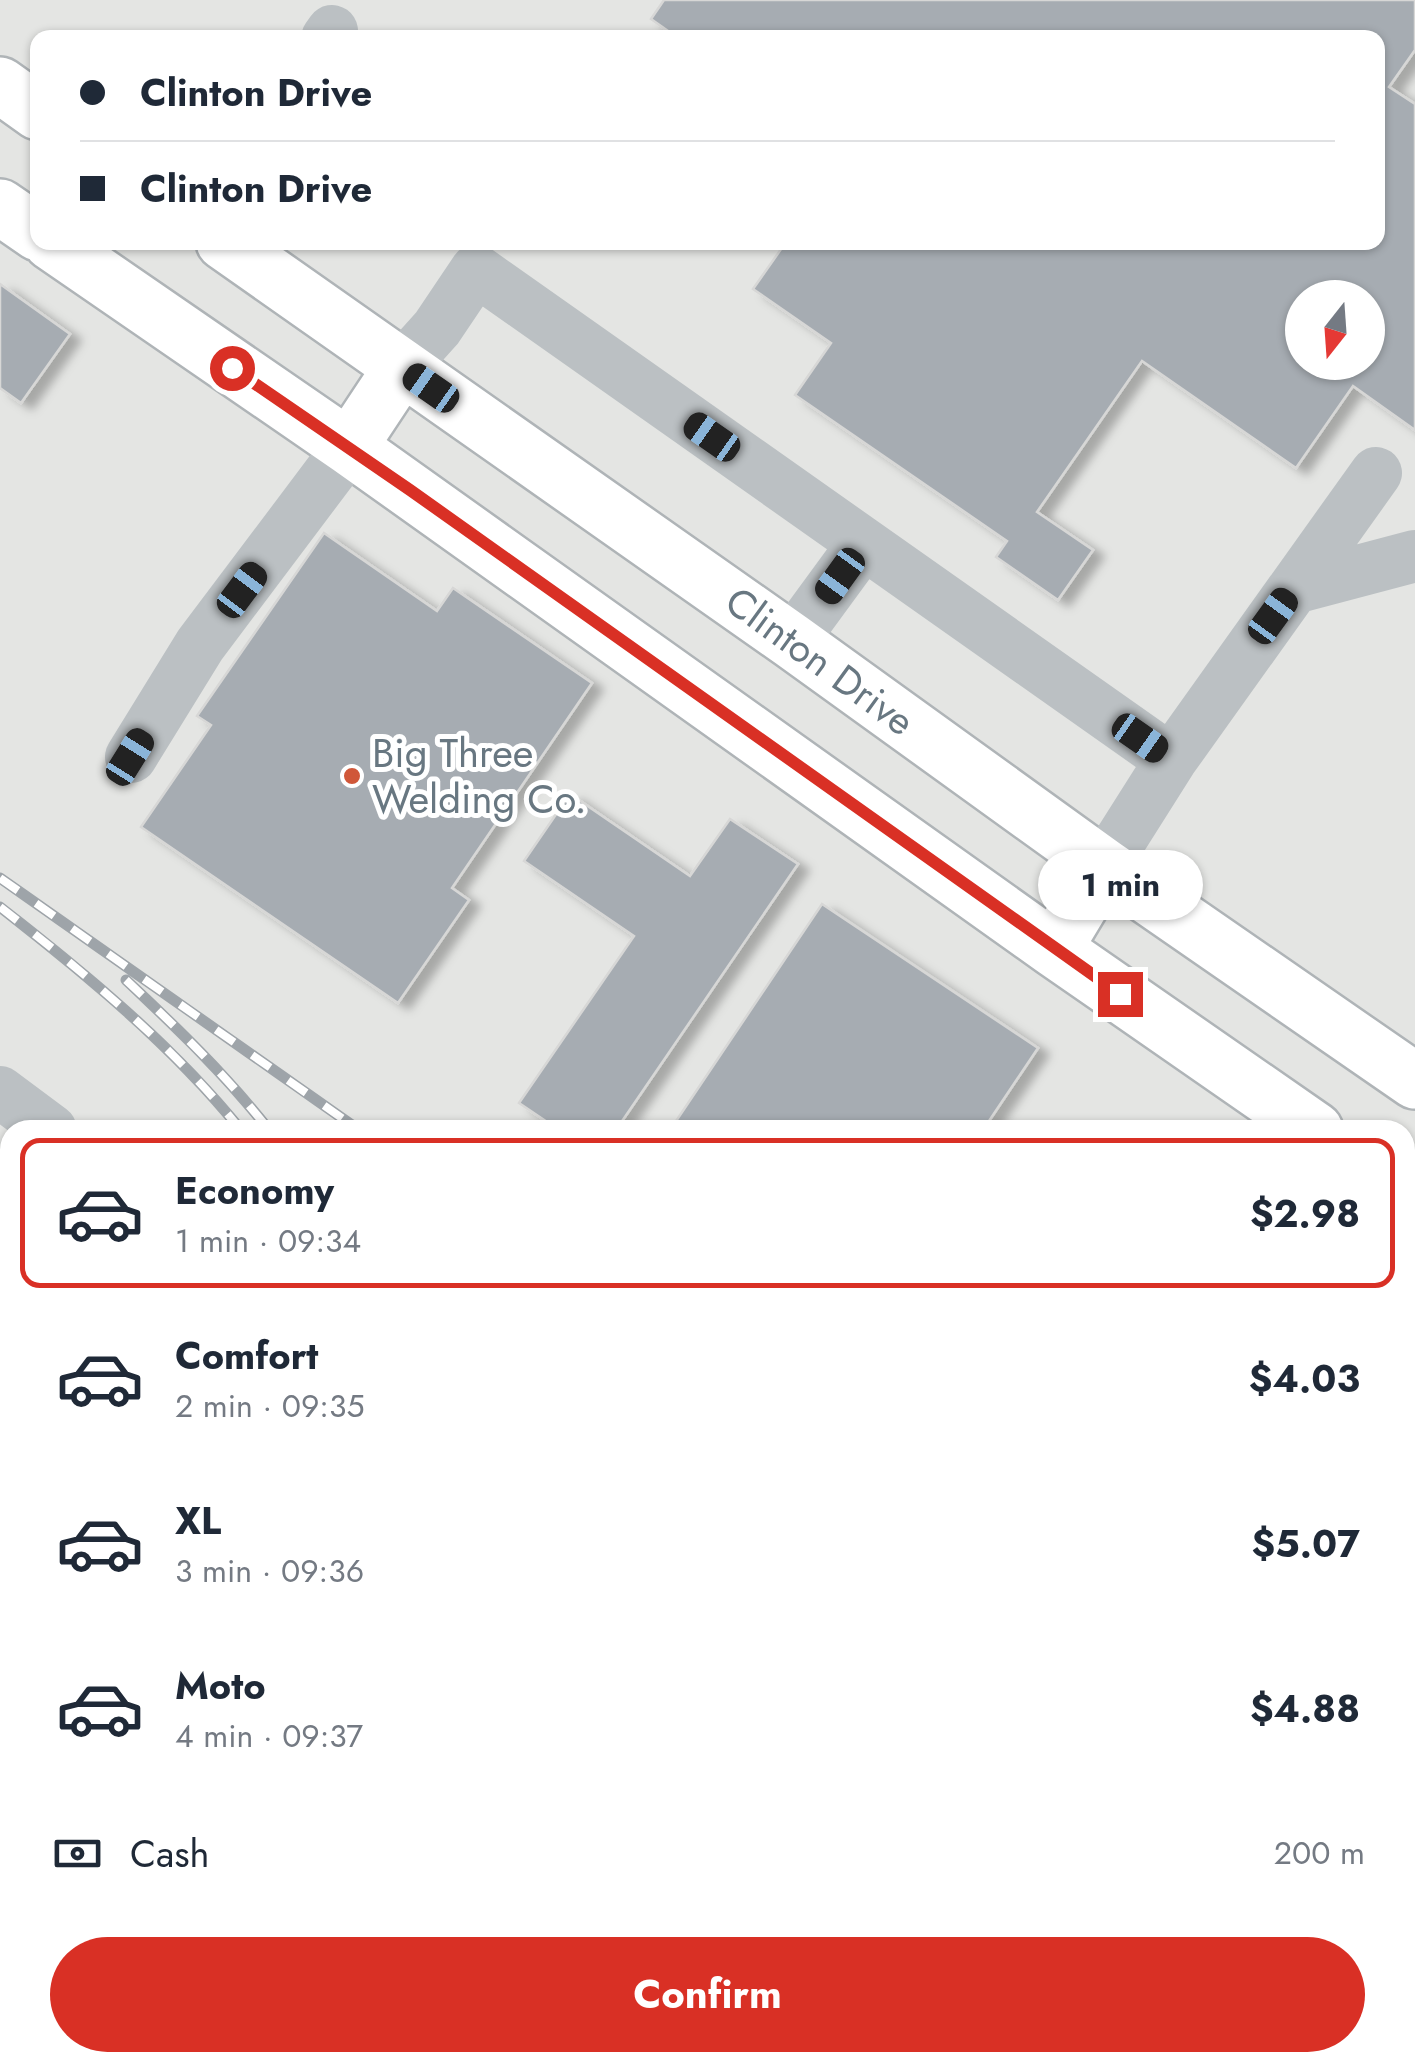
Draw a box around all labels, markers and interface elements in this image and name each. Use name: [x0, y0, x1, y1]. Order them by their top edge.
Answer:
text: Clinton Drive: [140, 65, 372, 120]
text: Clinton Drive: [140, 161, 372, 216]
north arrow: [1285, 280, 1385, 380]
map controls: [1285, 280, 1385, 380]
route start: [210, 346, 255, 391]
car: [398, 359, 464, 417]
car: [679, 408, 745, 466]
car: [810, 543, 870, 609]
car: [212, 557, 272, 623]
street label: Clinton Drive: [713, 572, 927, 750]
car: [1243, 583, 1303, 649]
car: [1107, 709, 1173, 767]
car: [101, 724, 159, 790]
place label: Big Three Welding Co.: [372, 724, 586, 828]
marker: Big Three Welding Co.: [341, 765, 363, 787]
callout: 1 min: [1038, 849, 1202, 919]
text: 1 min: [1081, 862, 1160, 908]
route end: [1098, 972, 1143, 1017]
text: Economy: [175, 1163, 334, 1218]
icon: car: [55, 1168, 145, 1258]
text: $2.98: [1250, 1186, 1360, 1241]
text: 1 min · 09:34: [175, 1218, 361, 1264]
text: Comfort: [175, 1328, 318, 1383]
icon: car: [55, 1333, 145, 1423]
text: $4.03: [1249, 1351, 1360, 1406]
text: 2 min · 09:35: [175, 1383, 364, 1429]
text: XL: [175, 1493, 221, 1548]
icon: car: [55, 1498, 145, 1588]
text: $5.07: [1252, 1516, 1360, 1571]
text: 3 min · 09:36: [175, 1548, 364, 1594]
text: Moto: [175, 1658, 266, 1713]
icon: car: [55, 1663, 145, 1753]
text: $4.88: [1250, 1681, 1360, 1736]
text: 4 min · 09:37: [175, 1713, 363, 1759]
icon: cash: [50, 1826, 105, 1881]
text: Cash: [130, 1826, 210, 1881]
text: 200 m: [1274, 1830, 1365, 1876]
button: Confirm: [50, 1937, 1365, 2052]

